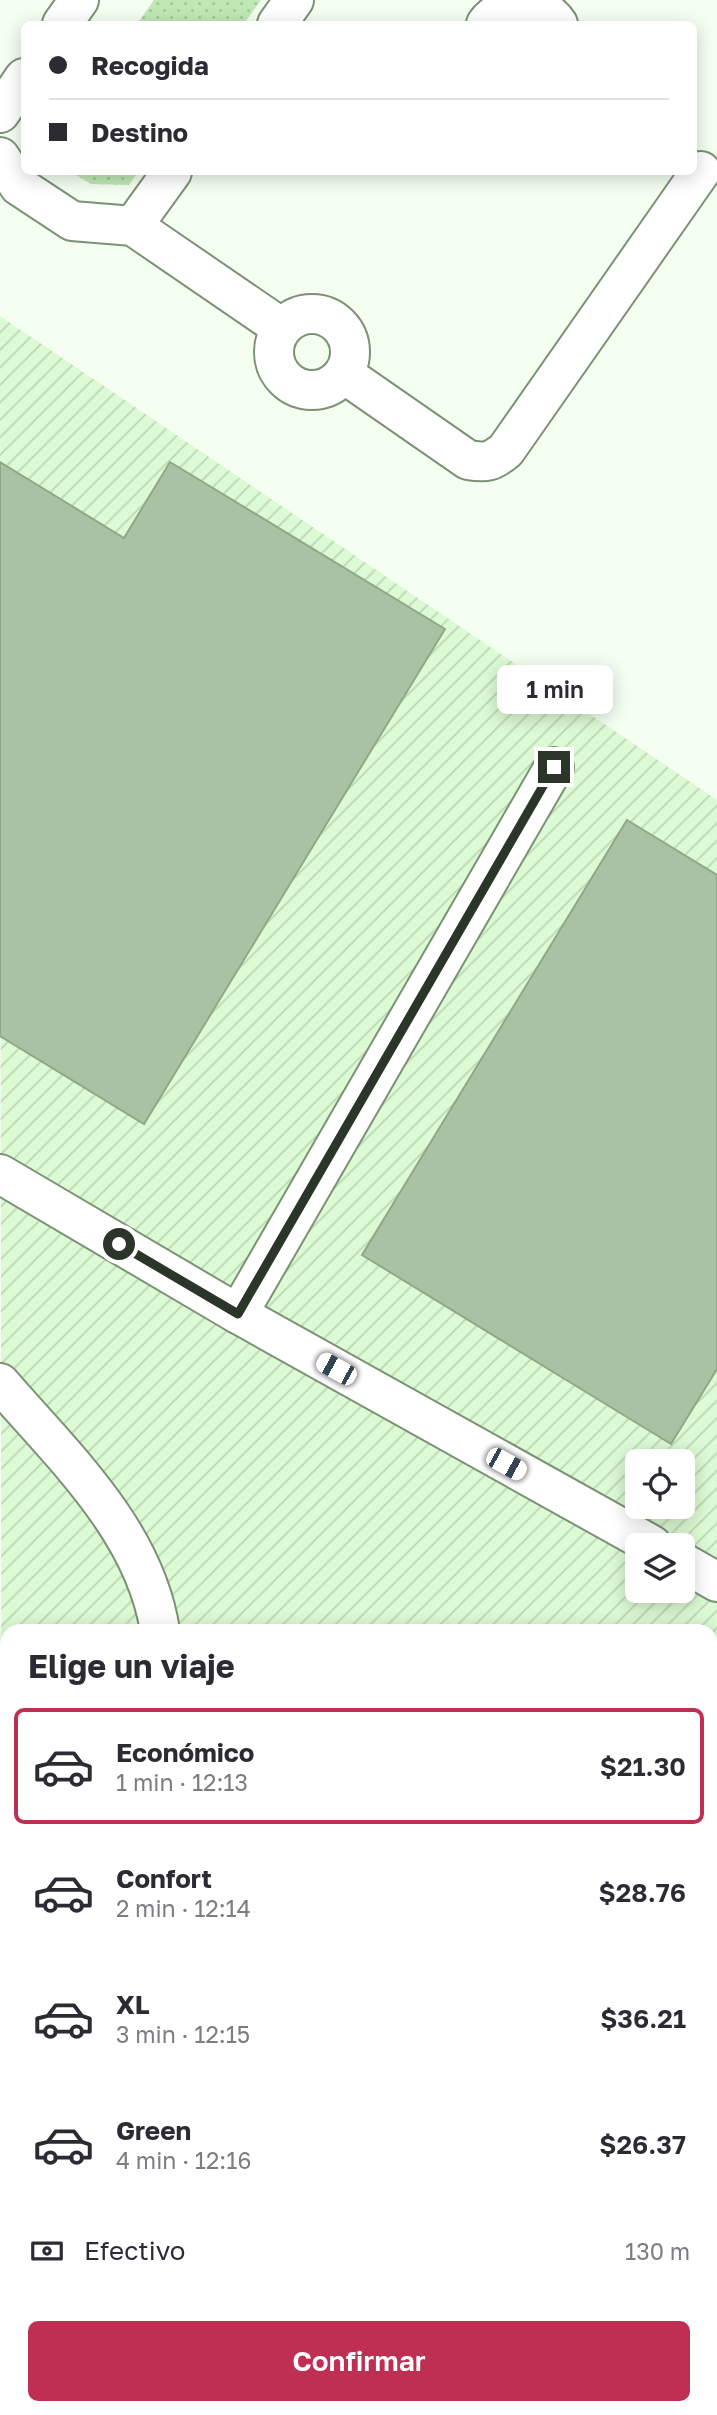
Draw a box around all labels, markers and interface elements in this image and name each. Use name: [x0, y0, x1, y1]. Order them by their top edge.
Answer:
text: Recogida: [91, 50, 209, 81]
text: Destino: [91, 117, 188, 148]
callout: 1 min: [496, 666, 612, 714]
text: 1 min: [526, 675, 584, 703]
route end: [538, 751, 570, 783]
route start: [103, 1228, 135, 1260]
car: [313, 1350, 360, 1388]
car: [483, 1445, 530, 1483]
map controls: [625, 1449, 695, 1603]
button: locate: [625, 1449, 695, 1519]
button: layers: [625, 1533, 695, 1603]
text: Elige un viaje: [28, 1647, 235, 1685]
icon: car: [32, 1735, 95, 1798]
text: Económico: [116, 1737, 254, 1768]
text: $21.30: [600, 1751, 686, 1782]
text: 1 min · 12:13: [116, 1768, 248, 1796]
icon: car: [32, 1861, 95, 1924]
text: Confort: [116, 1863, 212, 1894]
text: $28.76: [599, 1877, 686, 1908]
text: 2 min · 12:14: [116, 1894, 251, 1922]
icon: car: [32, 1987, 95, 2050]
text: XL: [116, 1989, 150, 2020]
text: $36.21: [600, 2003, 686, 2034]
text: 3 min · 12:15: [116, 2020, 250, 2048]
icon: car: [32, 2113, 95, 2176]
text: Green: [116, 2115, 191, 2146]
text: $26.37: [599, 2129, 686, 2160]
text: 4 min · 12:16: [116, 2146, 251, 2174]
icon: cash: [28, 2232, 66, 2270]
text: Efectivo: [84, 2235, 185, 2266]
text: 130 m: [625, 2237, 690, 2265]
button: Confirmar: [28, 2321, 690, 2401]

